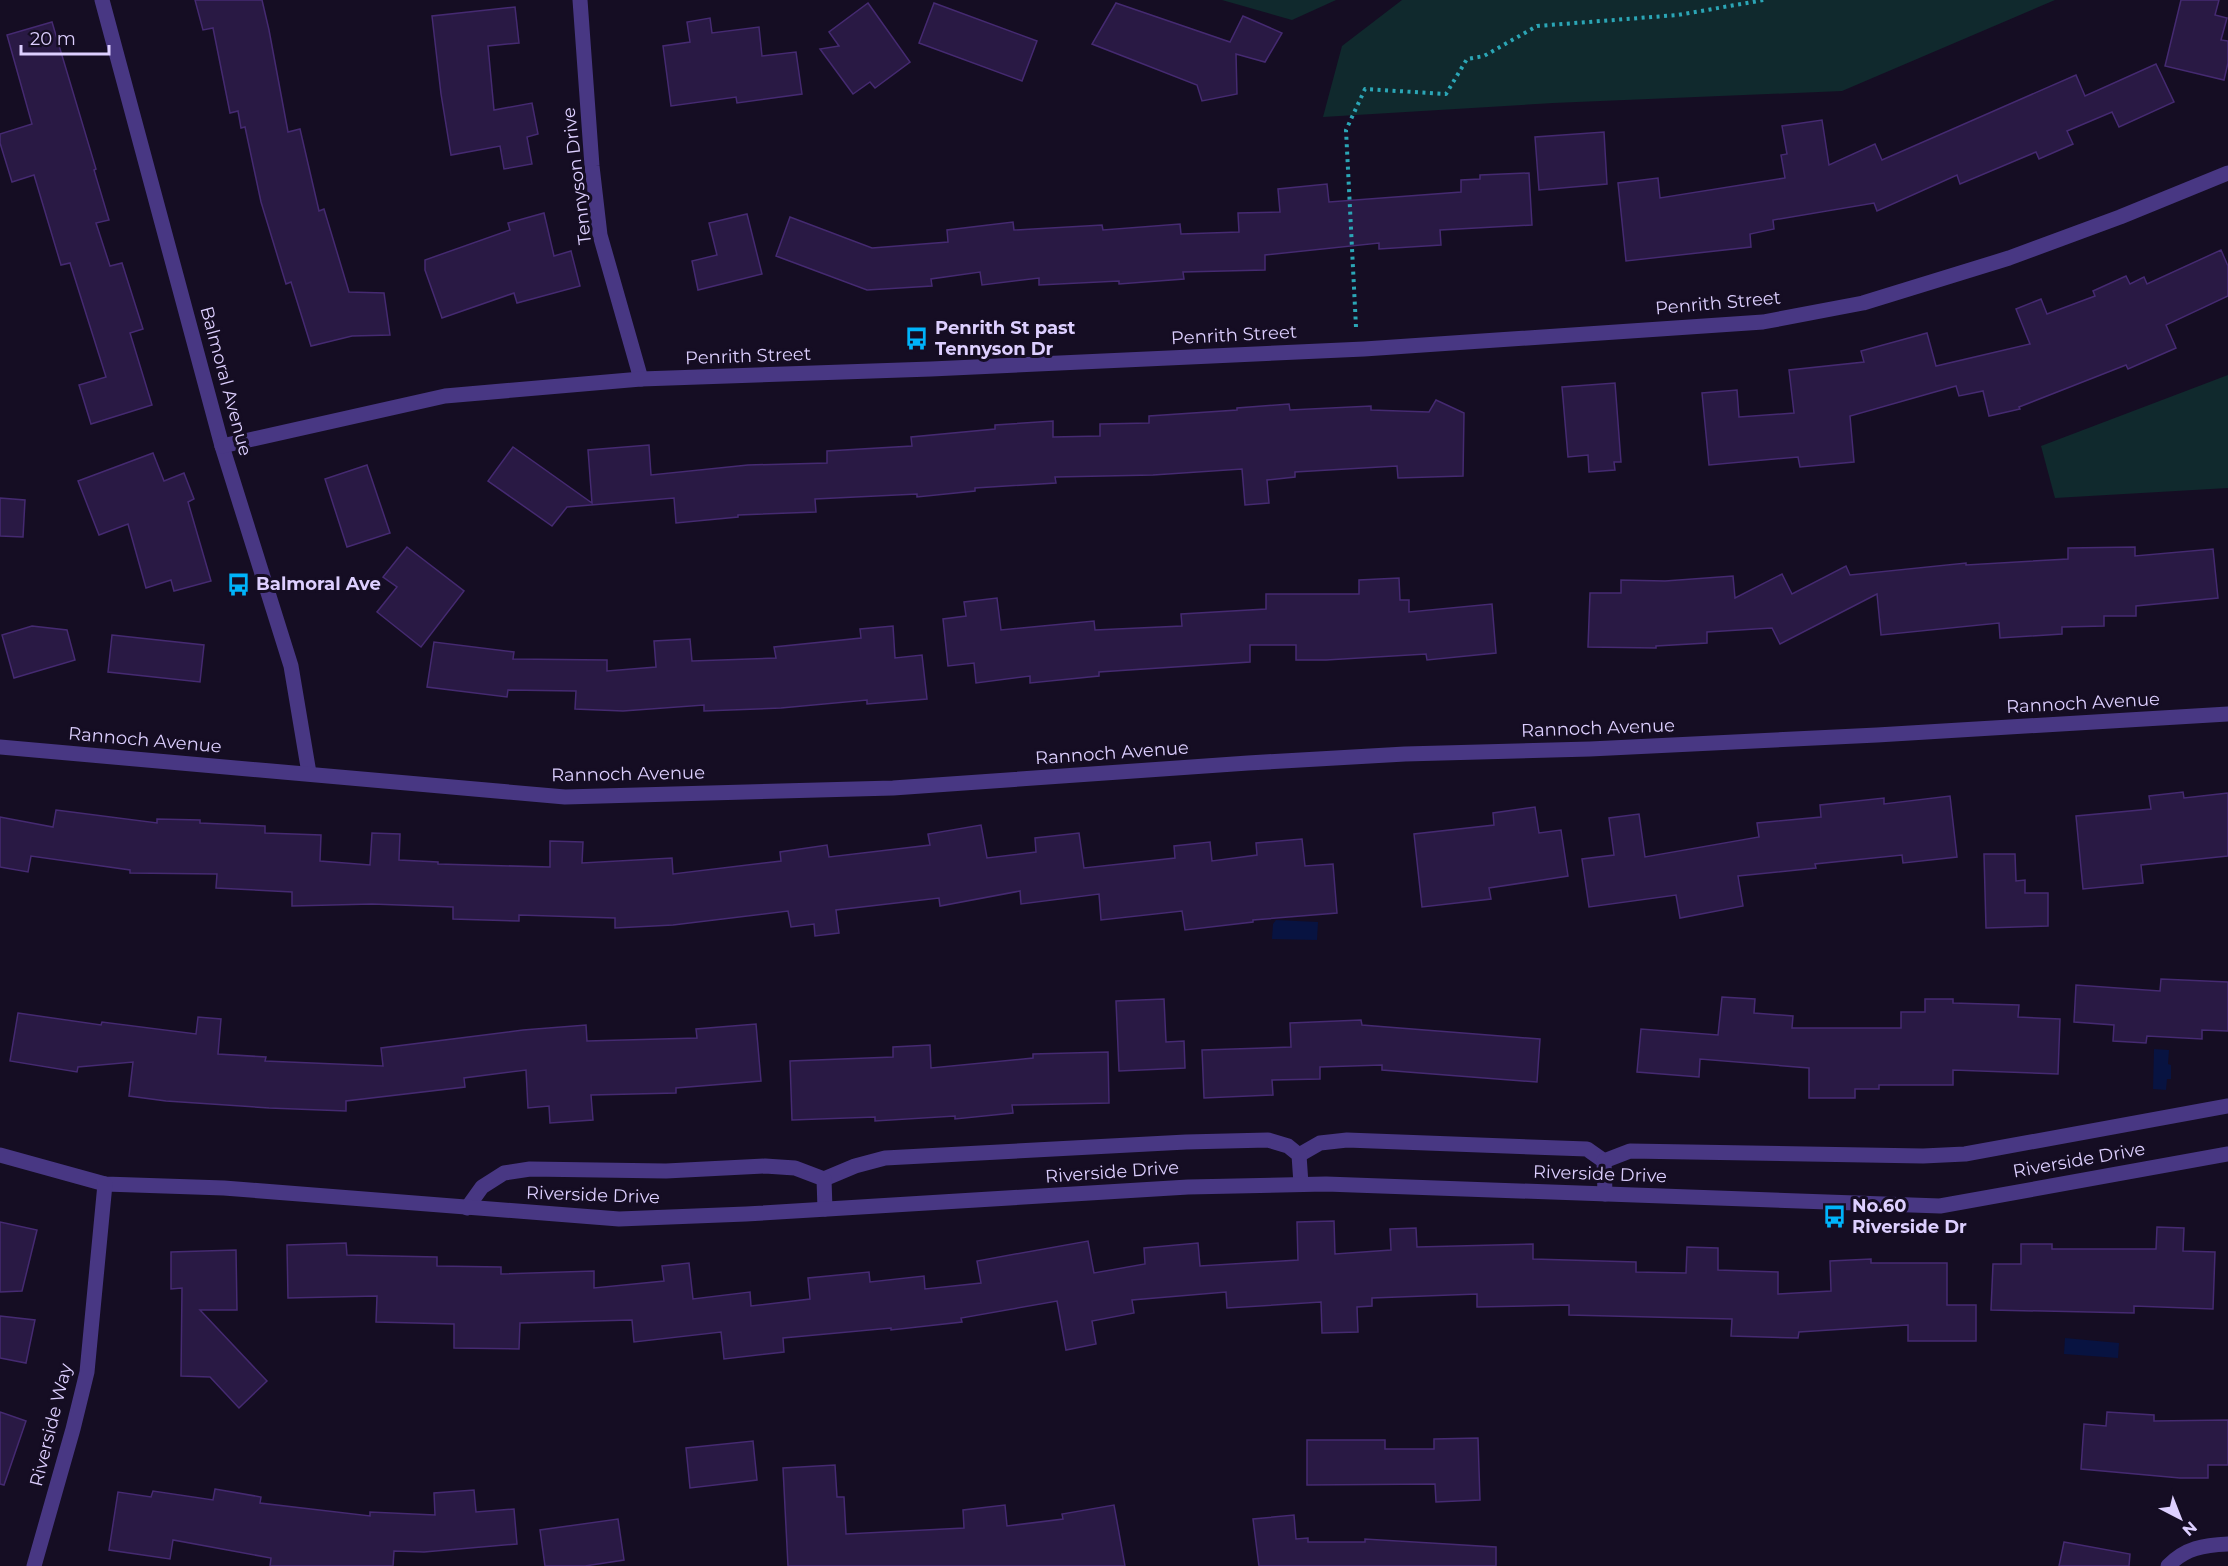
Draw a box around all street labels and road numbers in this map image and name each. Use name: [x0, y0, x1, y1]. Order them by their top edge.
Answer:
street label: Tennyson Drive: [558, 106, 596, 246]
street label: Penrith Street: [1654, 287, 1782, 319]
street label: Balmoral Avenue: [195, 304, 257, 458]
street label: Penrith Street: [1170, 321, 1298, 349]
street label: Penrith Street: [685, 343, 811, 369]
street label: Rannoch Avenue: [2006, 688, 2161, 718]
street label: Rannoch Avenue: [1521, 714, 1675, 742]
street label: Rannoch Avenue: [67, 722, 223, 758]
street label: Rannoch Avenue: [1034, 737, 1190, 769]
street label: Rannoch Avenue: [551, 762, 705, 786]
street label: Riverside Drive: [2011, 1138, 2147, 1182]
street label: Riverside Drive: [1044, 1156, 1180, 1188]
street label: Riverside Drive: [1533, 1161, 1667, 1187]
street label: Riverside Drive: [526, 1182, 660, 1208]
street label: Riverside Way: [25, 1361, 77, 1489]

